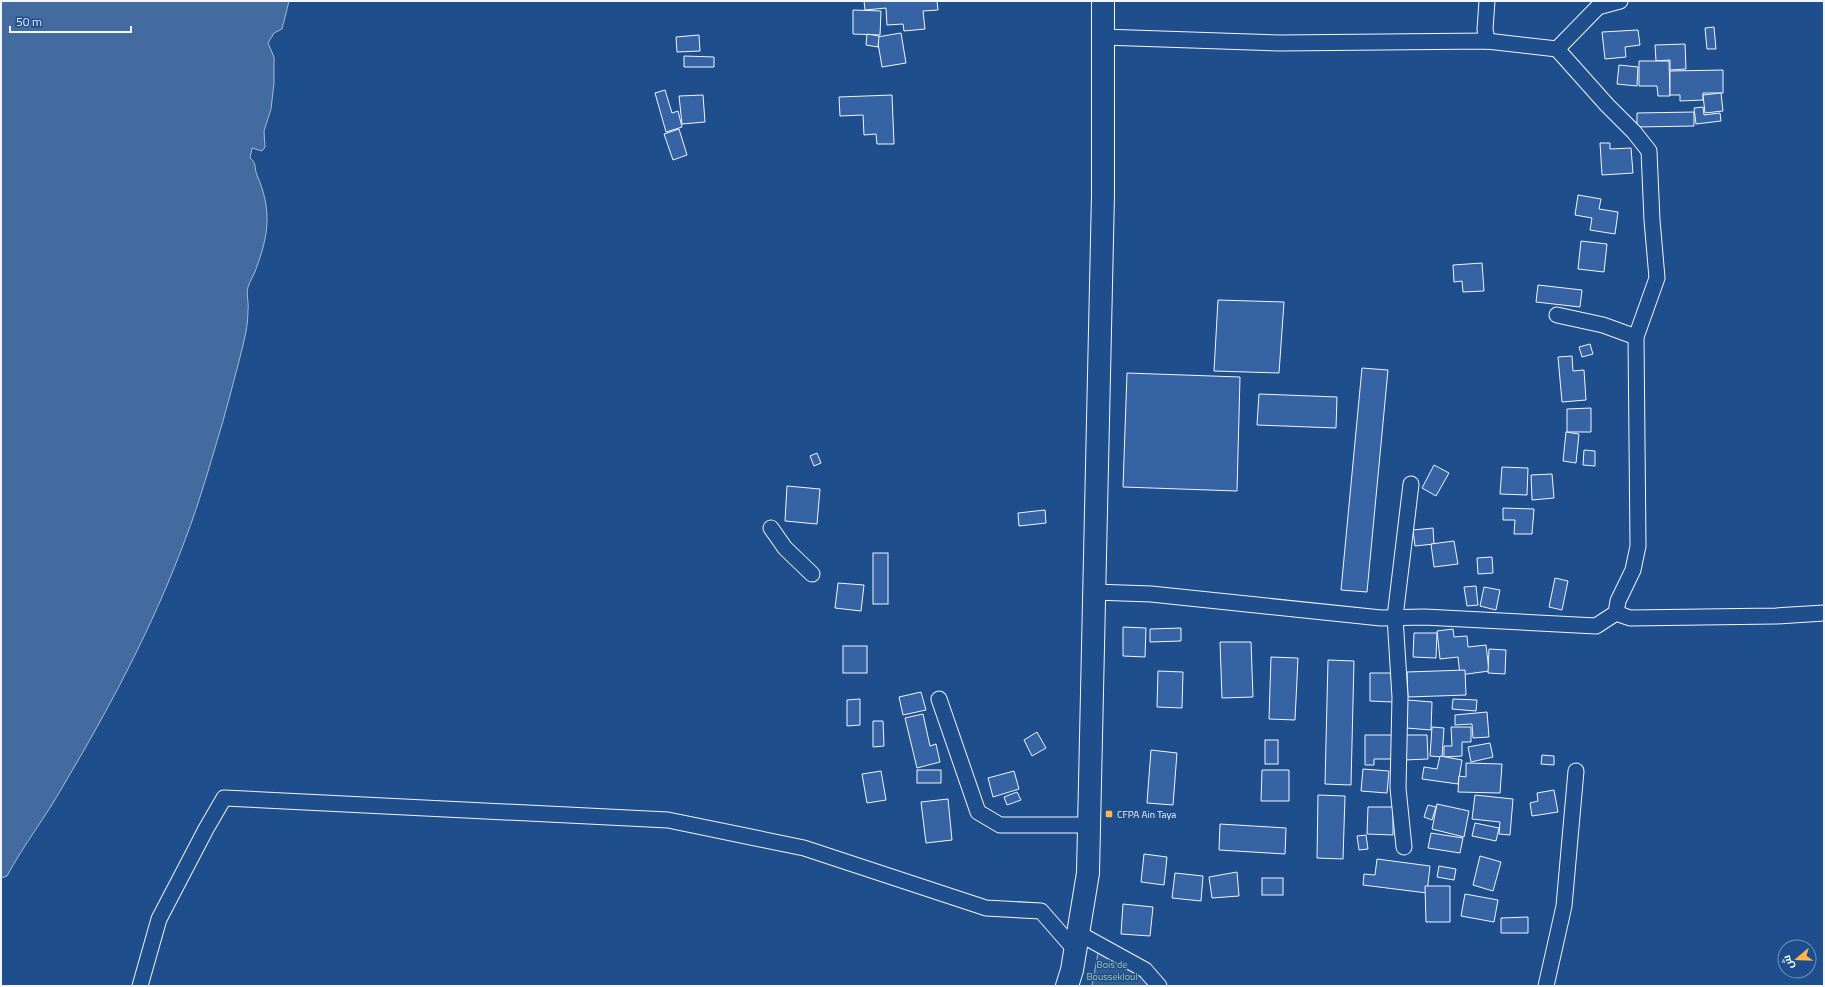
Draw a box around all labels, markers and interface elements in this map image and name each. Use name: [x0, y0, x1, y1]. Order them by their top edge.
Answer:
scale bar: [10, 8, 131, 34]
text: 50 m: [16, 12, 42, 31]
place label: CFPA Ain Taya: [1117, 807, 1176, 822]
marker: CFPA Ain Taya: [1104, 809, 1114, 819]
north arrow: [1777, 939, 1817, 979]
text: ش: [1778, 953, 1797, 972]
park label: Bois de Boussekloul: [1086, 957, 1138, 984]

